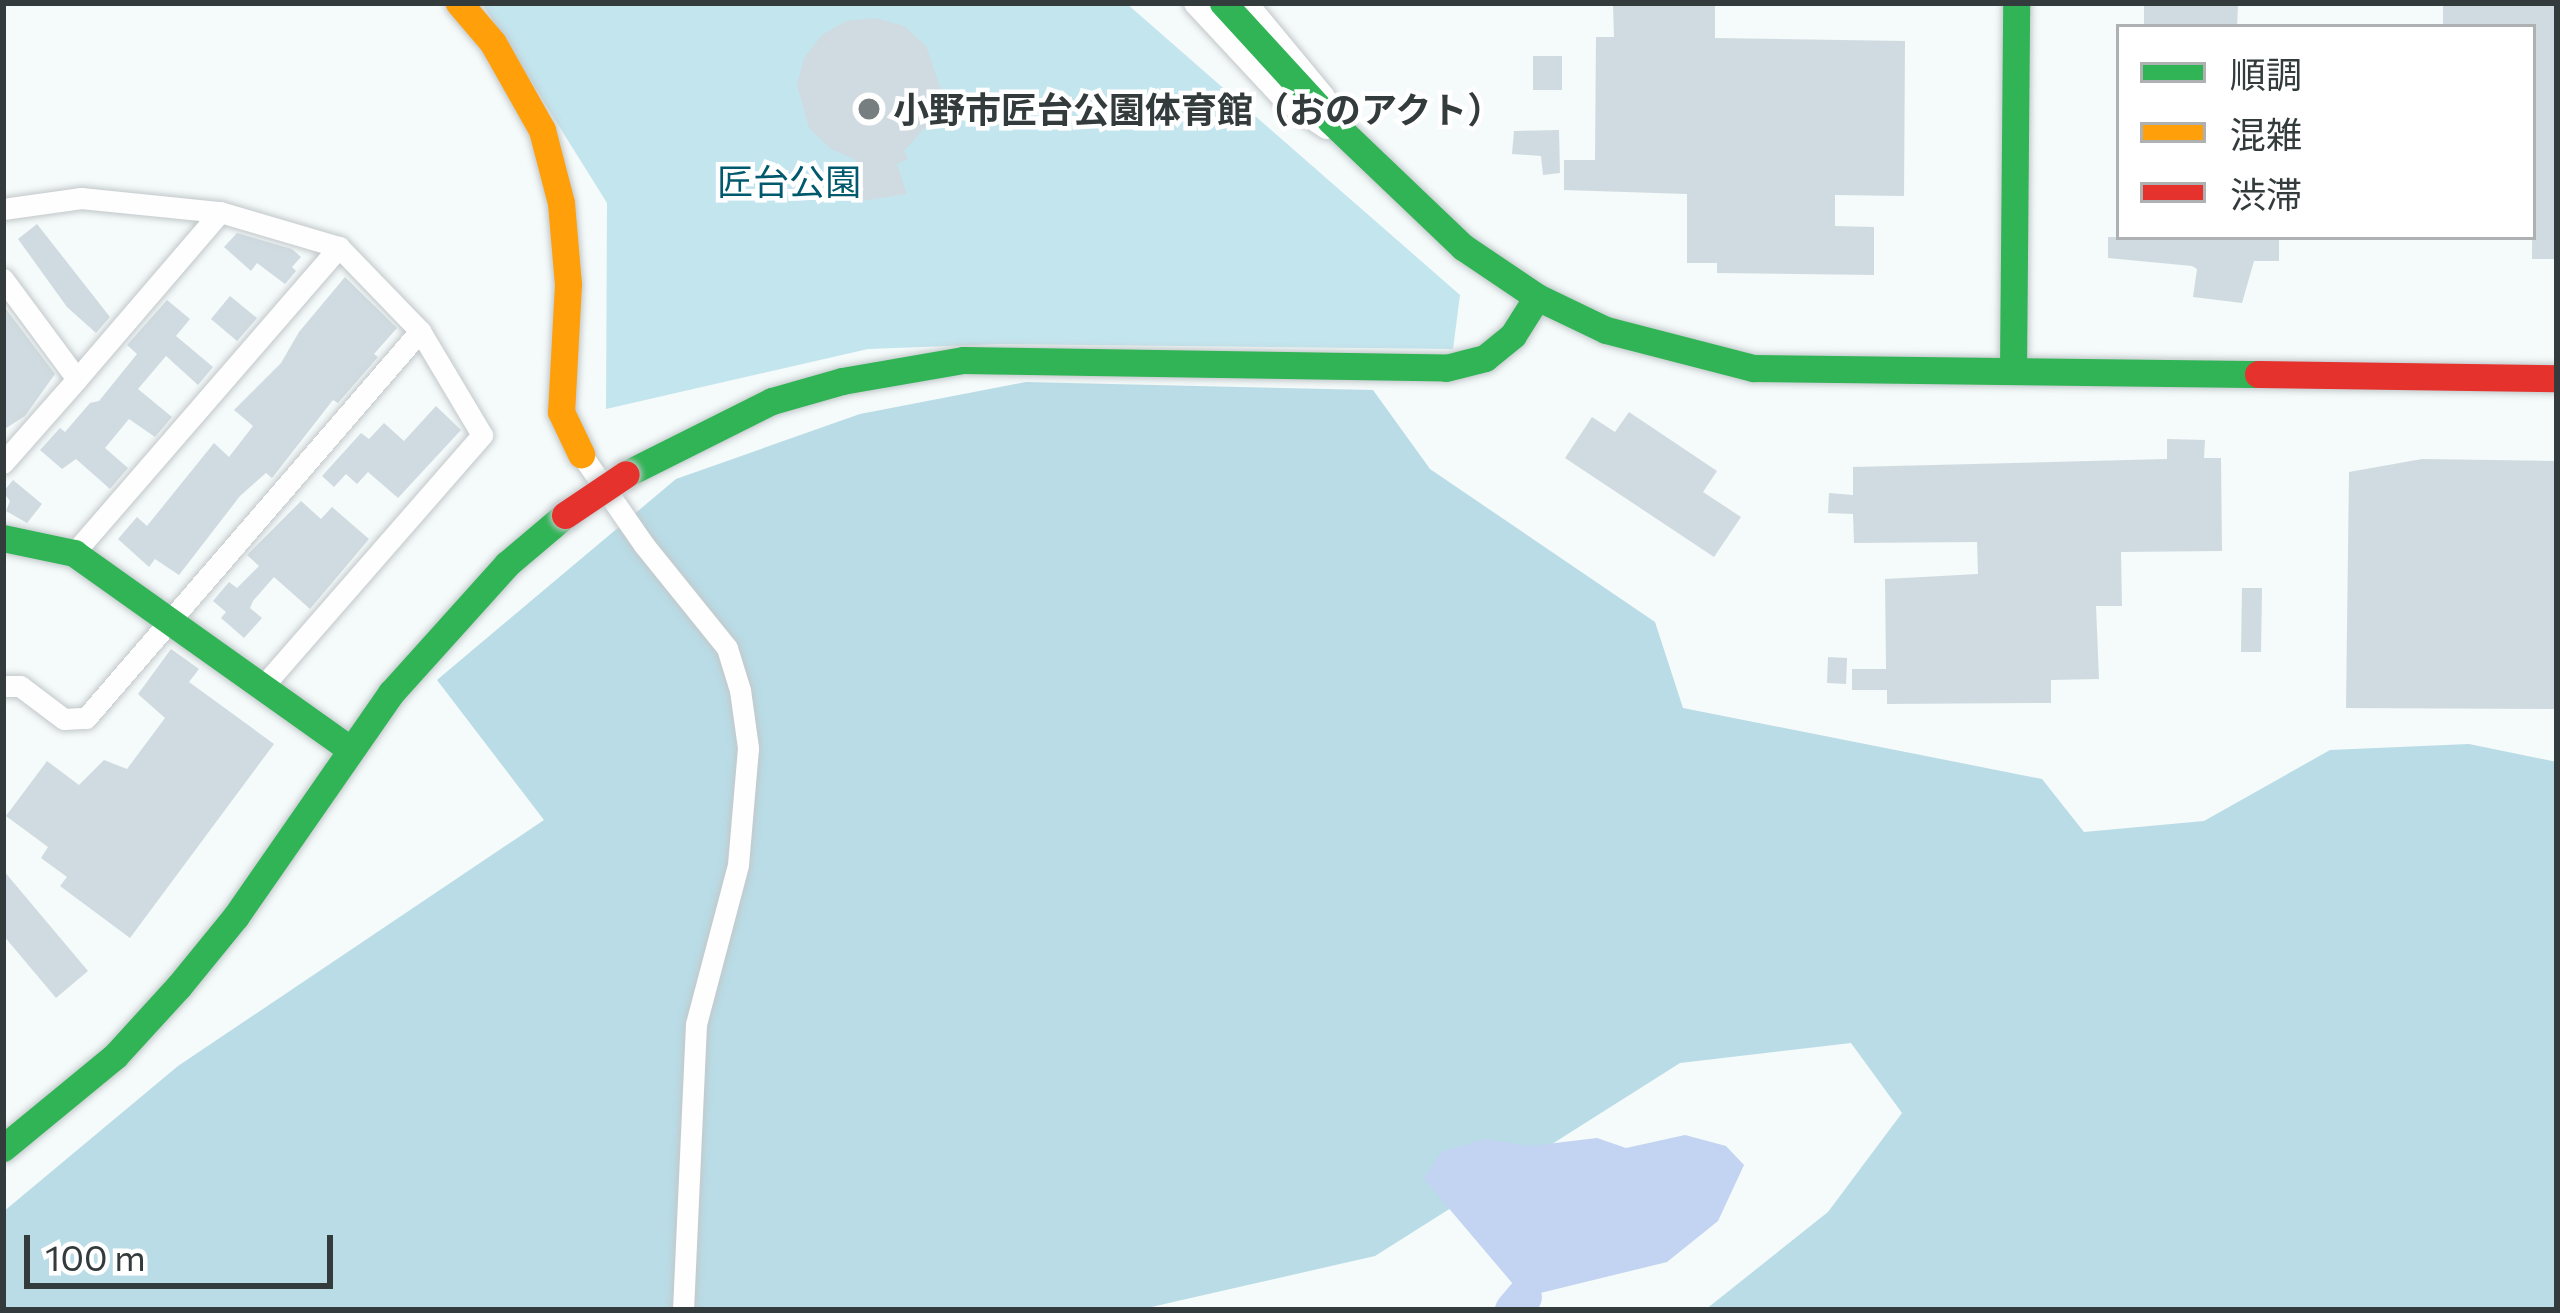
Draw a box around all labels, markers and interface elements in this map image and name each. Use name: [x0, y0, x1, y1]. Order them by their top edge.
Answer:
legend: [2116, 24, 2536, 240]
text: 順調: [2230, 51, 2302, 95]
place label: 小野市匠台公園体育館（おのアクト）: [893, 87, 1505, 131]
marker: 小野市匠台公園体育館（おのアクト）: [856, 96, 882, 122]
text: 混雑: [2230, 111, 2302, 155]
park label: 匠台公園: [717, 159, 861, 203]
text: 渋滞: [2230, 171, 2302, 215]
scale bar: [30, 1211, 339, 1285]
text: 100 m: [45, 1234, 146, 1278]

